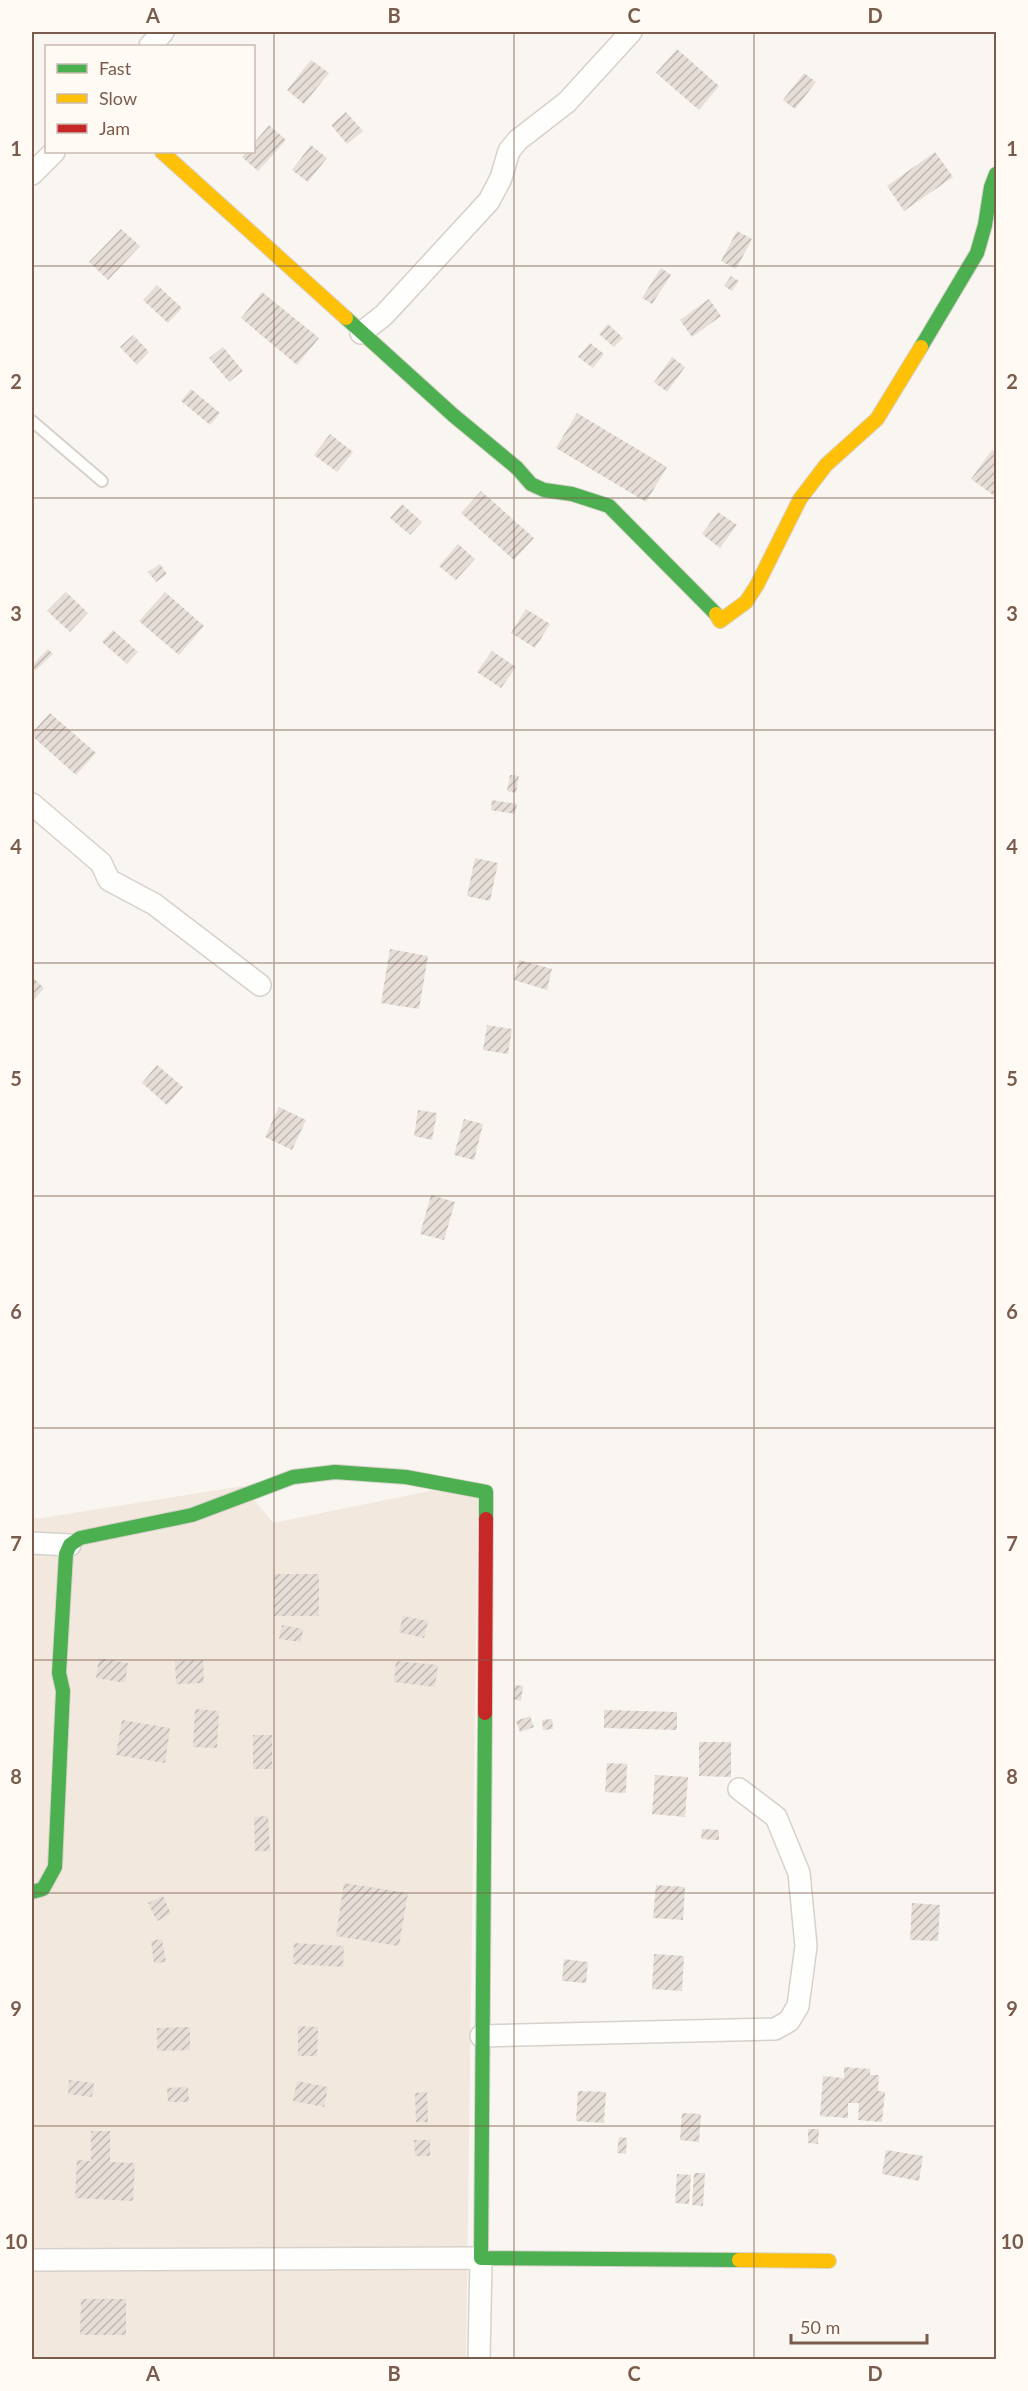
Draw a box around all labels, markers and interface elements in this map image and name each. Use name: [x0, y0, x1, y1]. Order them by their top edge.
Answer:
text: A: [145, 3, 160, 27]
text: B: [387, 3, 401, 27]
text: C: [627, 3, 641, 27]
text: D: [867, 3, 883, 27]
legend: [45, 45, 255, 153]
text: Fast: [99, 57, 132, 79]
text: Slow: [99, 87, 137, 109]
text: Jam: [99, 117, 130, 139]
text: 1: [10, 136, 22, 160]
text: 1: [1006, 136, 1018, 160]
text: 2: [10, 369, 22, 393]
text: 2: [1006, 369, 1018, 393]
text: 3: [10, 601, 22, 625]
text: 3: [1006, 601, 1018, 625]
text: 4: [10, 834, 22, 858]
text: 4: [1006, 834, 1018, 858]
text: 5: [10, 1066, 22, 1090]
text: 5: [1006, 1066, 1018, 1090]
text: 6: [10, 1299, 22, 1323]
text: 6: [1006, 1299, 1018, 1323]
text: 7: [10, 1531, 22, 1555]
text: 7: [1006, 1531, 1018, 1555]
text: 8: [10, 1764, 22, 1788]
text: 8: [1006, 1764, 1018, 1788]
text: 9: [10, 1996, 22, 2020]
text: 9: [1006, 1996, 1018, 2020]
text: 10: [4, 2229, 28, 2253]
text: 10: [1000, 2229, 1024, 2253]
scale bar: [791, 2307, 928, 2345]
text: 50 m: [800, 2316, 840, 2338]
text: A: [145, 2361, 160, 2385]
text: B: [387, 2361, 401, 2385]
text: C: [627, 2361, 641, 2385]
text: D: [867, 2361, 883, 2385]

